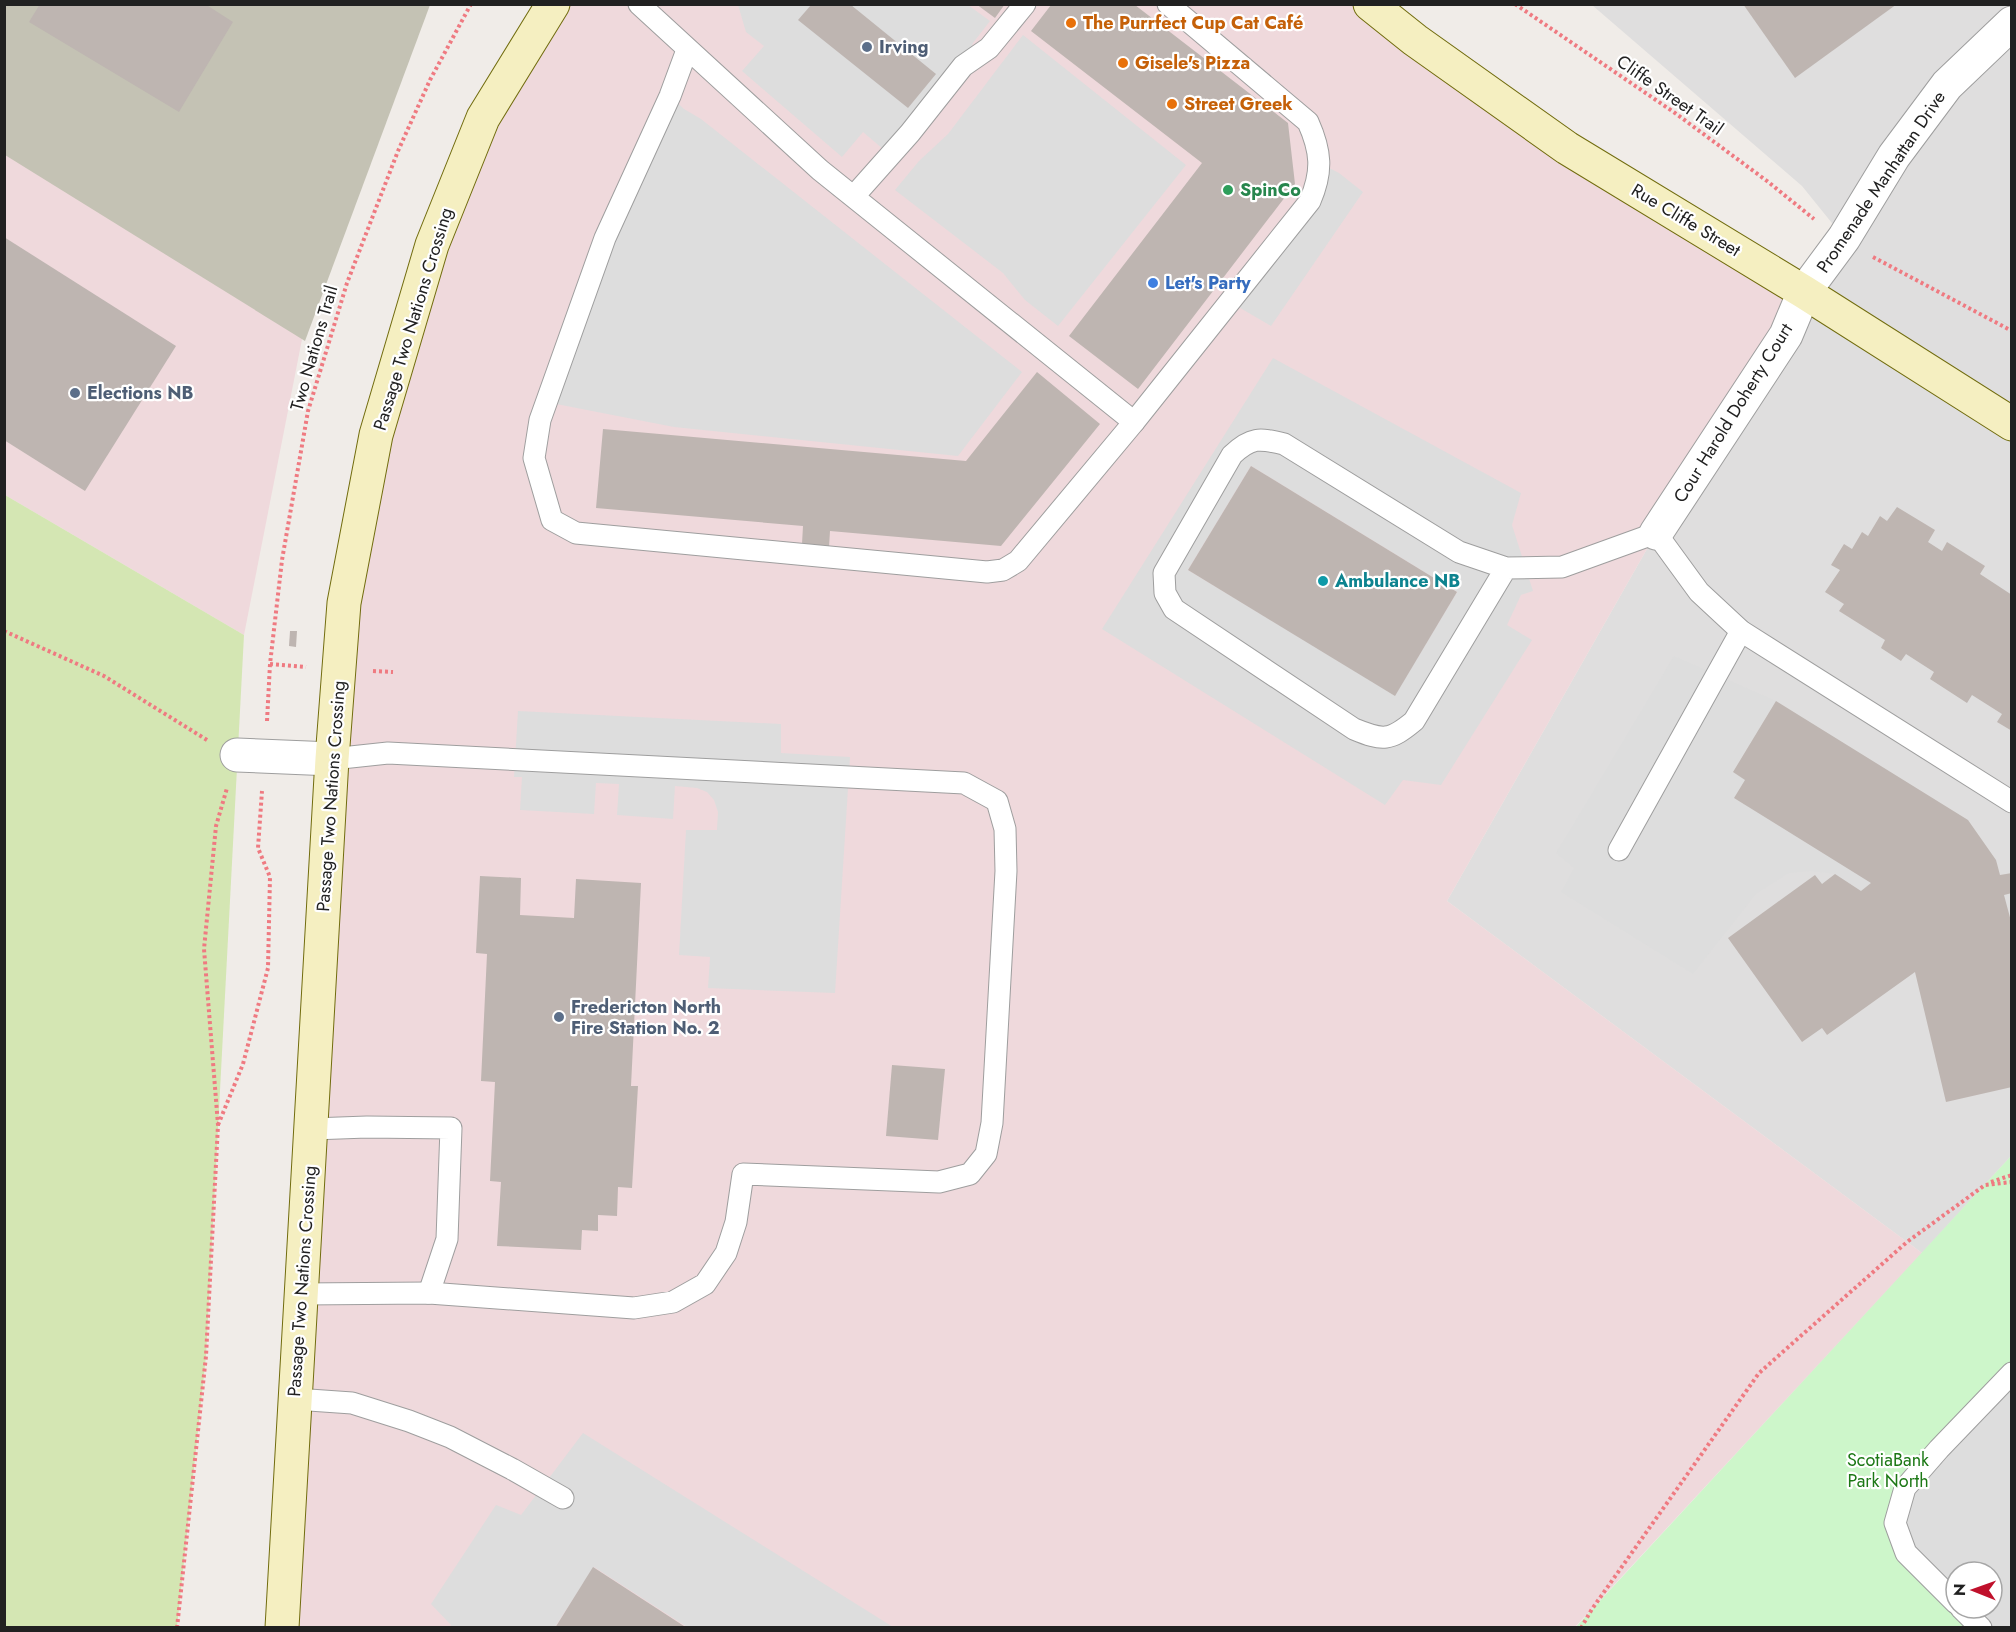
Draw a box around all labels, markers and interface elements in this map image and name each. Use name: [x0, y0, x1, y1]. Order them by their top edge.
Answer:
place label: The Purrfect Cup Cat Café: [1083, 10, 1303, 36]
marker: The Purrfect Cup Cat Café: [1064, 16, 1078, 30]
place label: Irving: [879, 34, 928, 60]
marker: Irving: [860, 40, 874, 54]
street label: Cliffe Street Trail: [1611, 48, 1729, 142]
place label: Gisele's Pizza: [1135, 50, 1250, 76]
marker: Gisele's Pizza: [1116, 56, 1130, 70]
street label: Promenade Manhattan Drive: [1810, 86, 1952, 278]
place label: Street Greek: [1184, 91, 1293, 117]
marker: Street Greek: [1165, 97, 1179, 111]
place label: SpinCo: [1240, 177, 1301, 203]
street label: Rue Cliffe Street: [1626, 177, 1746, 263]
marker: SpinCo: [1221, 183, 1235, 197]
street label: Passage Two Nations Crossing: [367, 204, 459, 434]
place label: Let's Party: [1165, 270, 1251, 296]
marker: Let's Party: [1146, 276, 1160, 290]
street label: Two Nations Trail: [284, 282, 344, 414]
street label: Cour Harold Doherty Court: [1667, 318, 1799, 508]
place label: Elections NB: [87, 380, 193, 406]
marker: Elections NB: [68, 386, 82, 400]
place label: Ambulance NB: [1334, 568, 1460, 594]
marker: Ambulance NB: [1316, 574, 1330, 588]
street label: Passage Two Nations Crossing: [310, 680, 352, 912]
place label: Fredericton North Fire Station No. 2: [571, 994, 721, 1041]
marker: Fredericton North Fire Station No. 2: [552, 1010, 566, 1024]
street label: Passage Two Nations Crossing: [281, 1165, 323, 1397]
park label: ScotiaBank Park North: [1847, 1447, 1929, 1494]
north arrow: [1944, 1560, 2004, 1620]
text: N: [1948, 1583, 1971, 1596]

